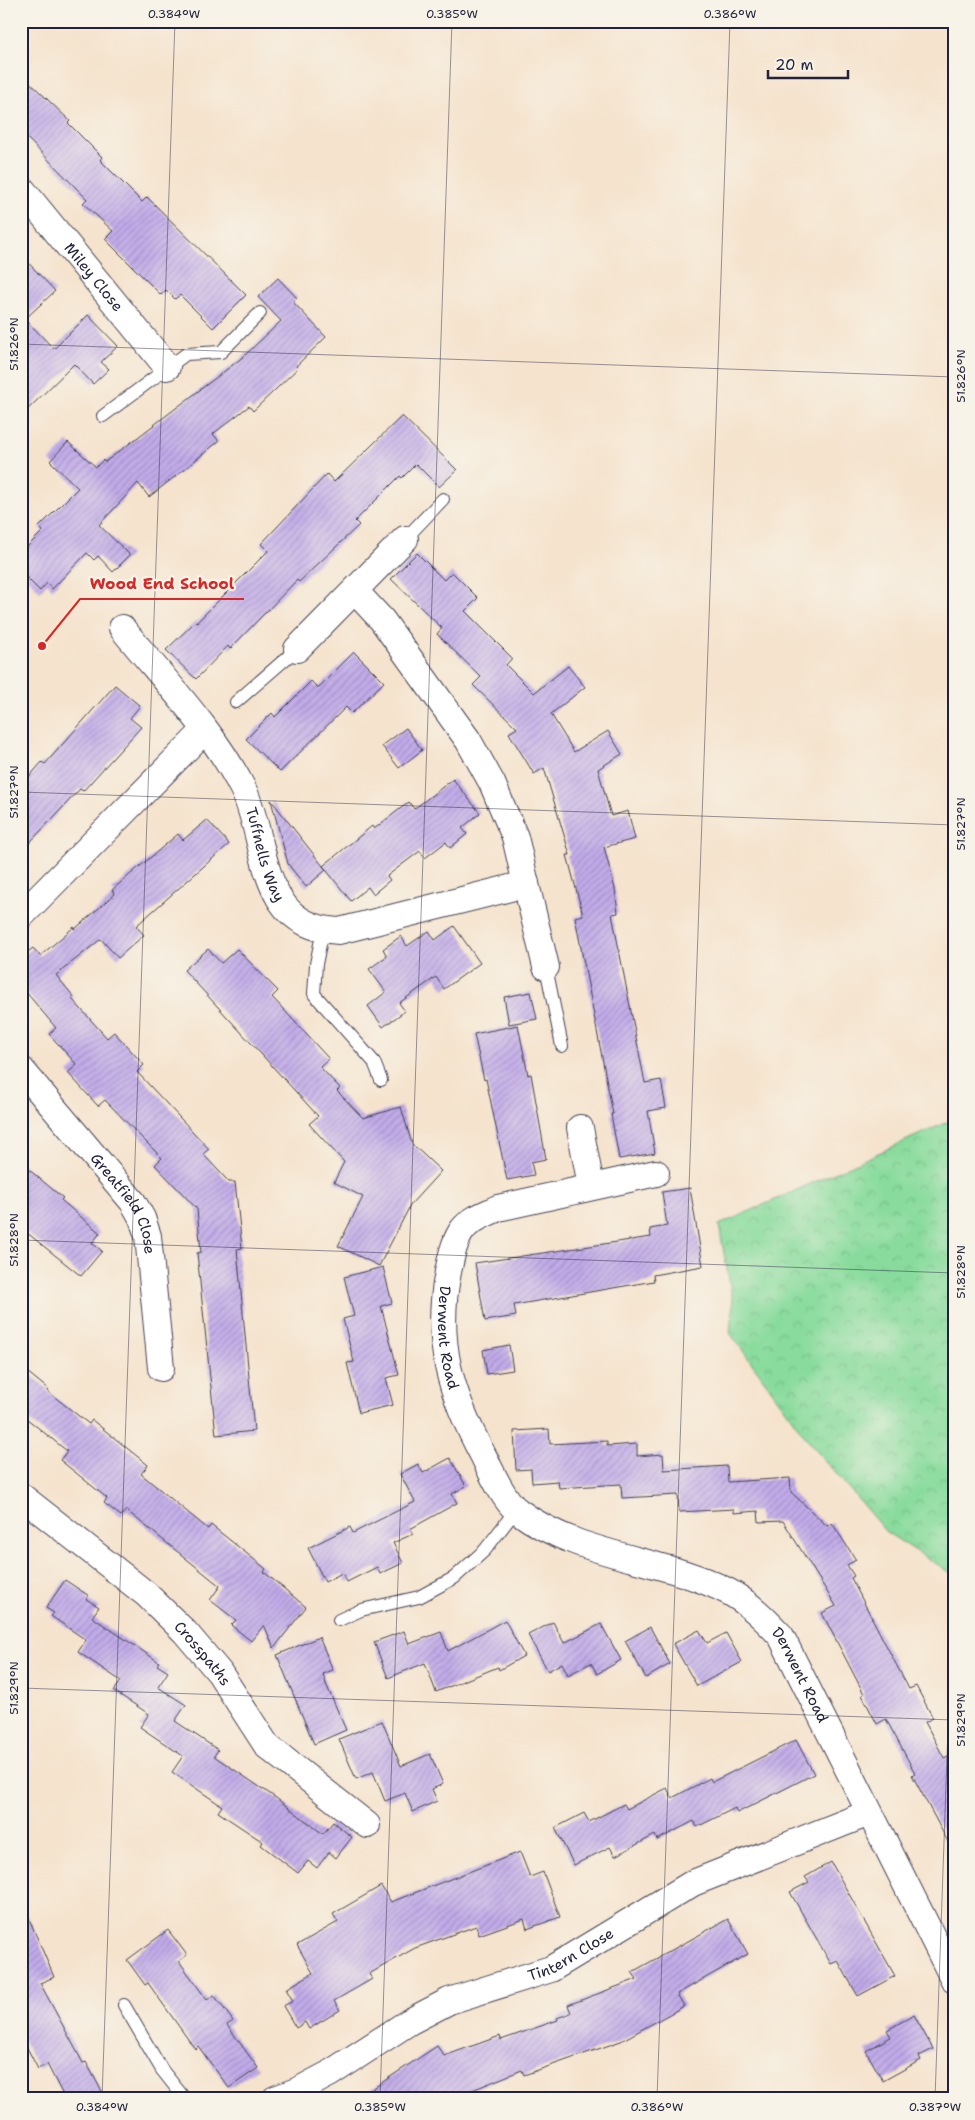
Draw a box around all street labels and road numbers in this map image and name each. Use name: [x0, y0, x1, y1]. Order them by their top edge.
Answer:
street label: Miley Close: [60, 239, 128, 316]
street label: Tuffnells Way: [241, 805, 289, 905]
street label: Greatfield Close: [86, 1149, 160, 1255]
street label: Derwent Road: [433, 1285, 464, 1392]
street label: Crosspaths: [170, 1617, 235, 1690]
street label: Derwent Road: [768, 1623, 833, 1726]
street label: Tintern Close: [525, 1923, 617, 1986]

